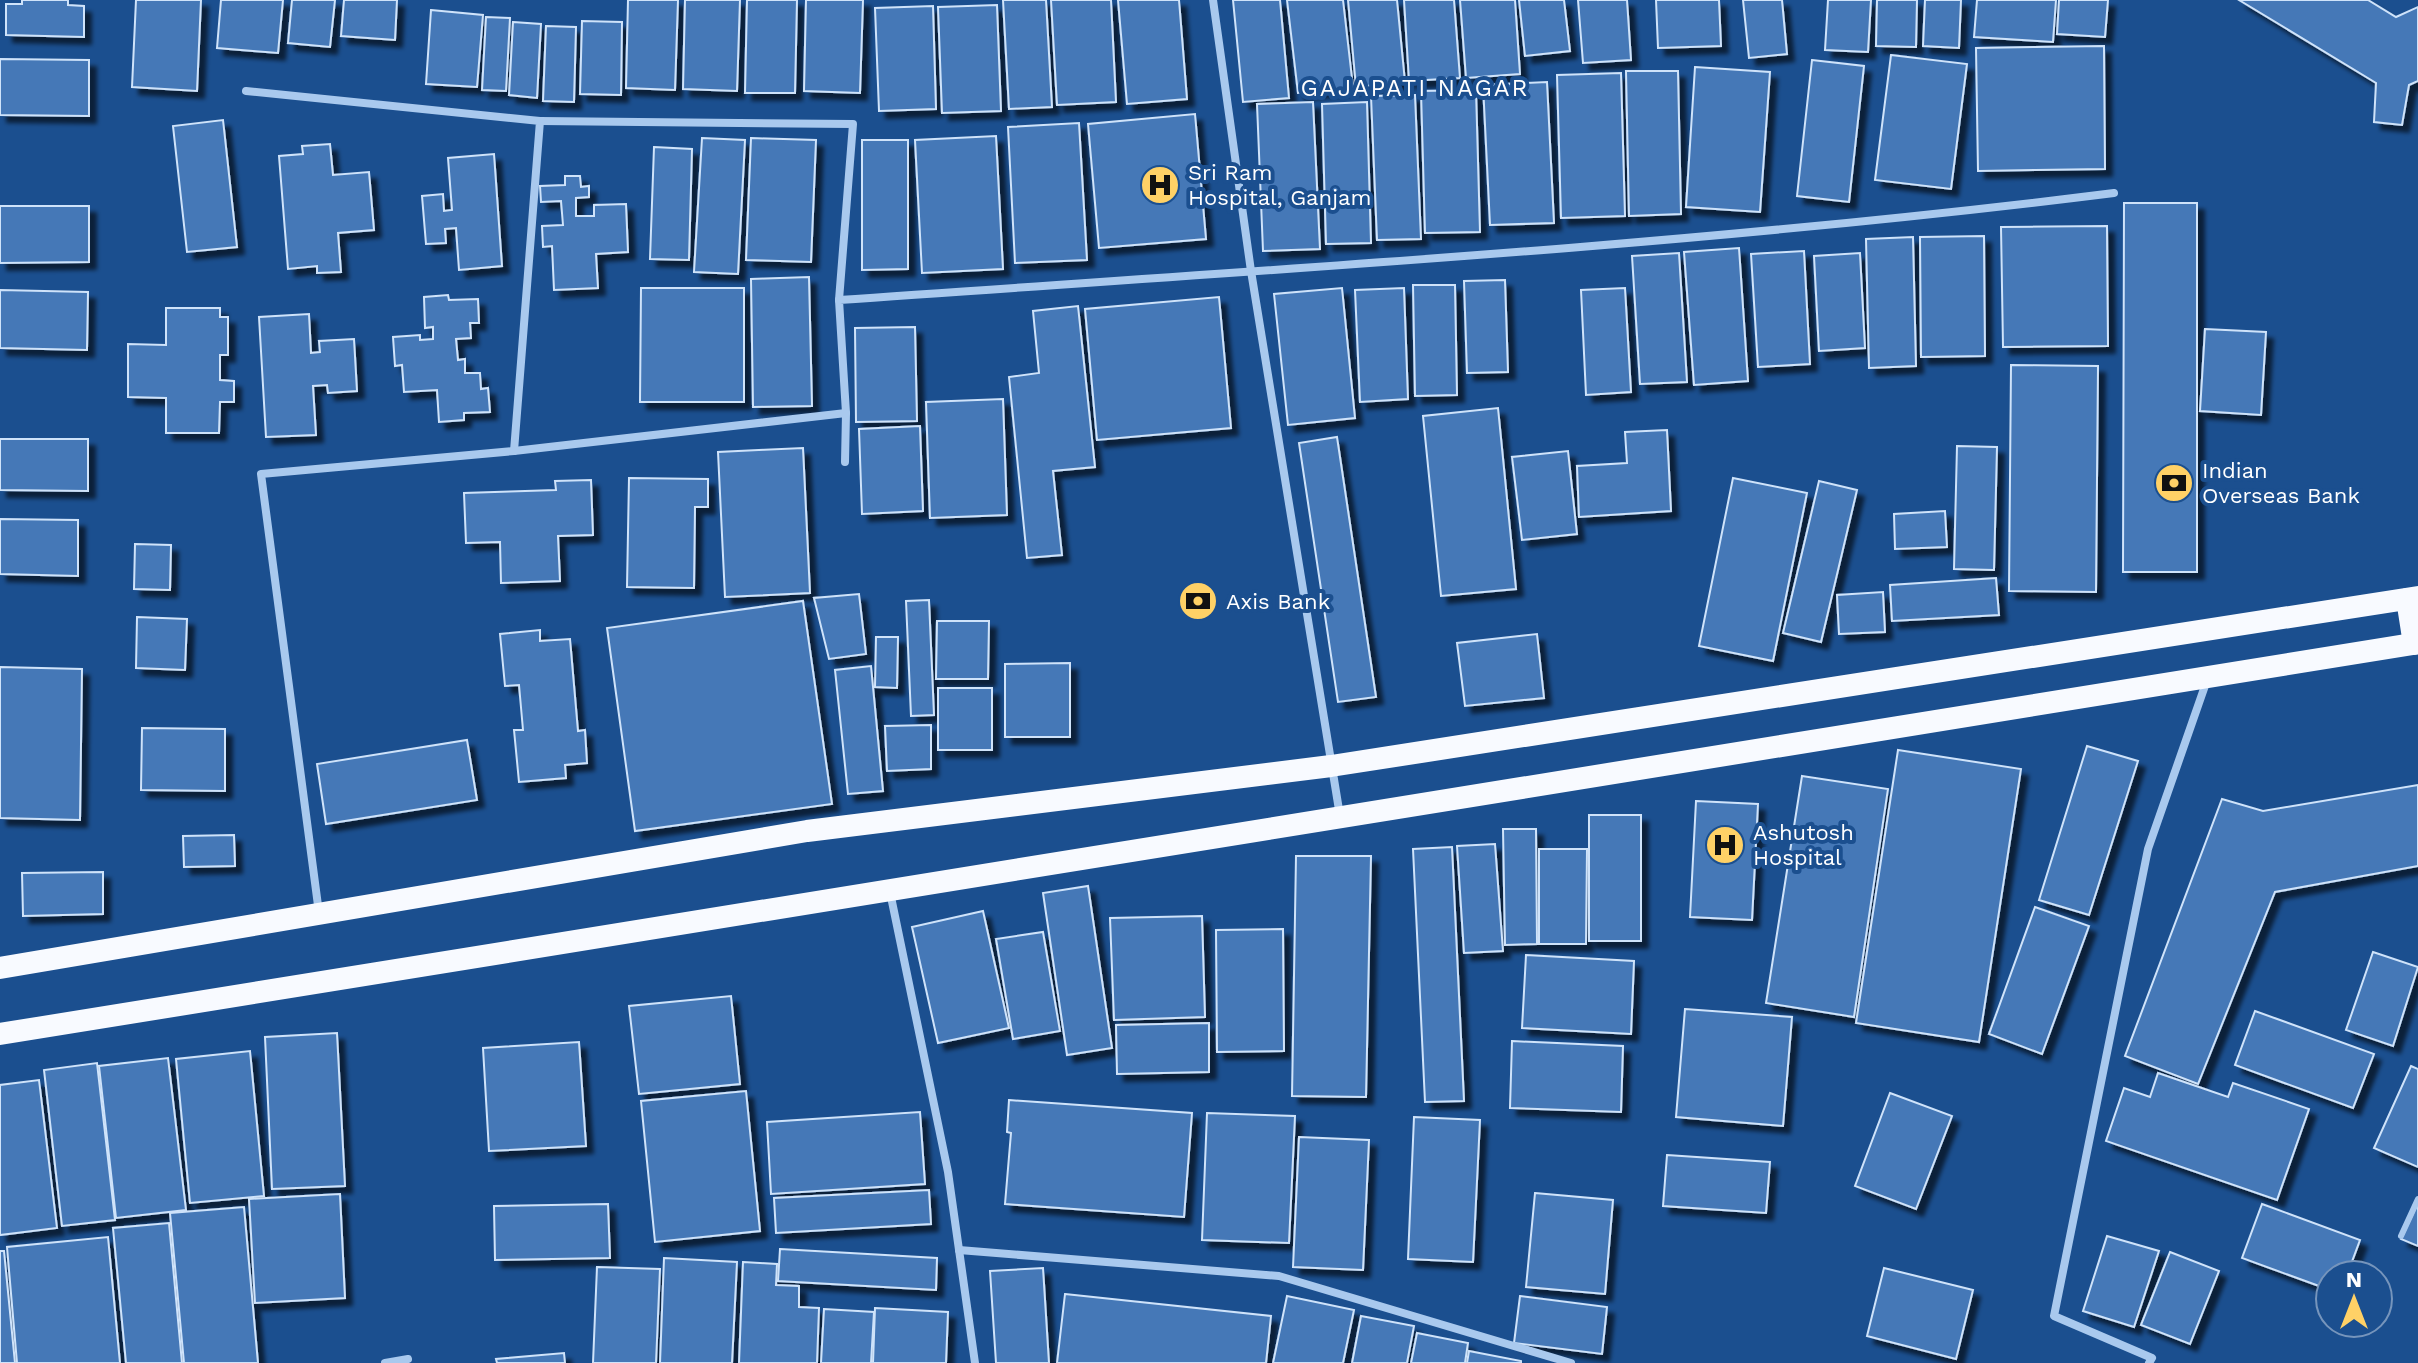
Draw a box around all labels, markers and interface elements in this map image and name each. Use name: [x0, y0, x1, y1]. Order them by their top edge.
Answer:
district label: GAJAPATI NAGAR: [1300, 74, 1530, 102]
place label: Sri Ram Hospital, Ganjam: [1188, 160, 1371, 210]
hospital icon: Sri Ram Hospital, Ganjam: [1139, 164, 1181, 206]
place label: Indian Overseas Bank: [2202, 458, 2360, 508]
bank icon: Indian Overseas Bank: [2153, 462, 2195, 504]
bank icon: Axis Bank: [1177, 580, 1219, 622]
place label: Axis Bank: [1226, 589, 1330, 614]
place label: Ashutosh Hospital: [1753, 820, 1854, 870]
hospital icon: Ashutosh Hospital: [1704, 824, 1746, 866]
north arrow: [2314, 1259, 2394, 1339]
text: N: [2346, 1267, 2362, 1292]

